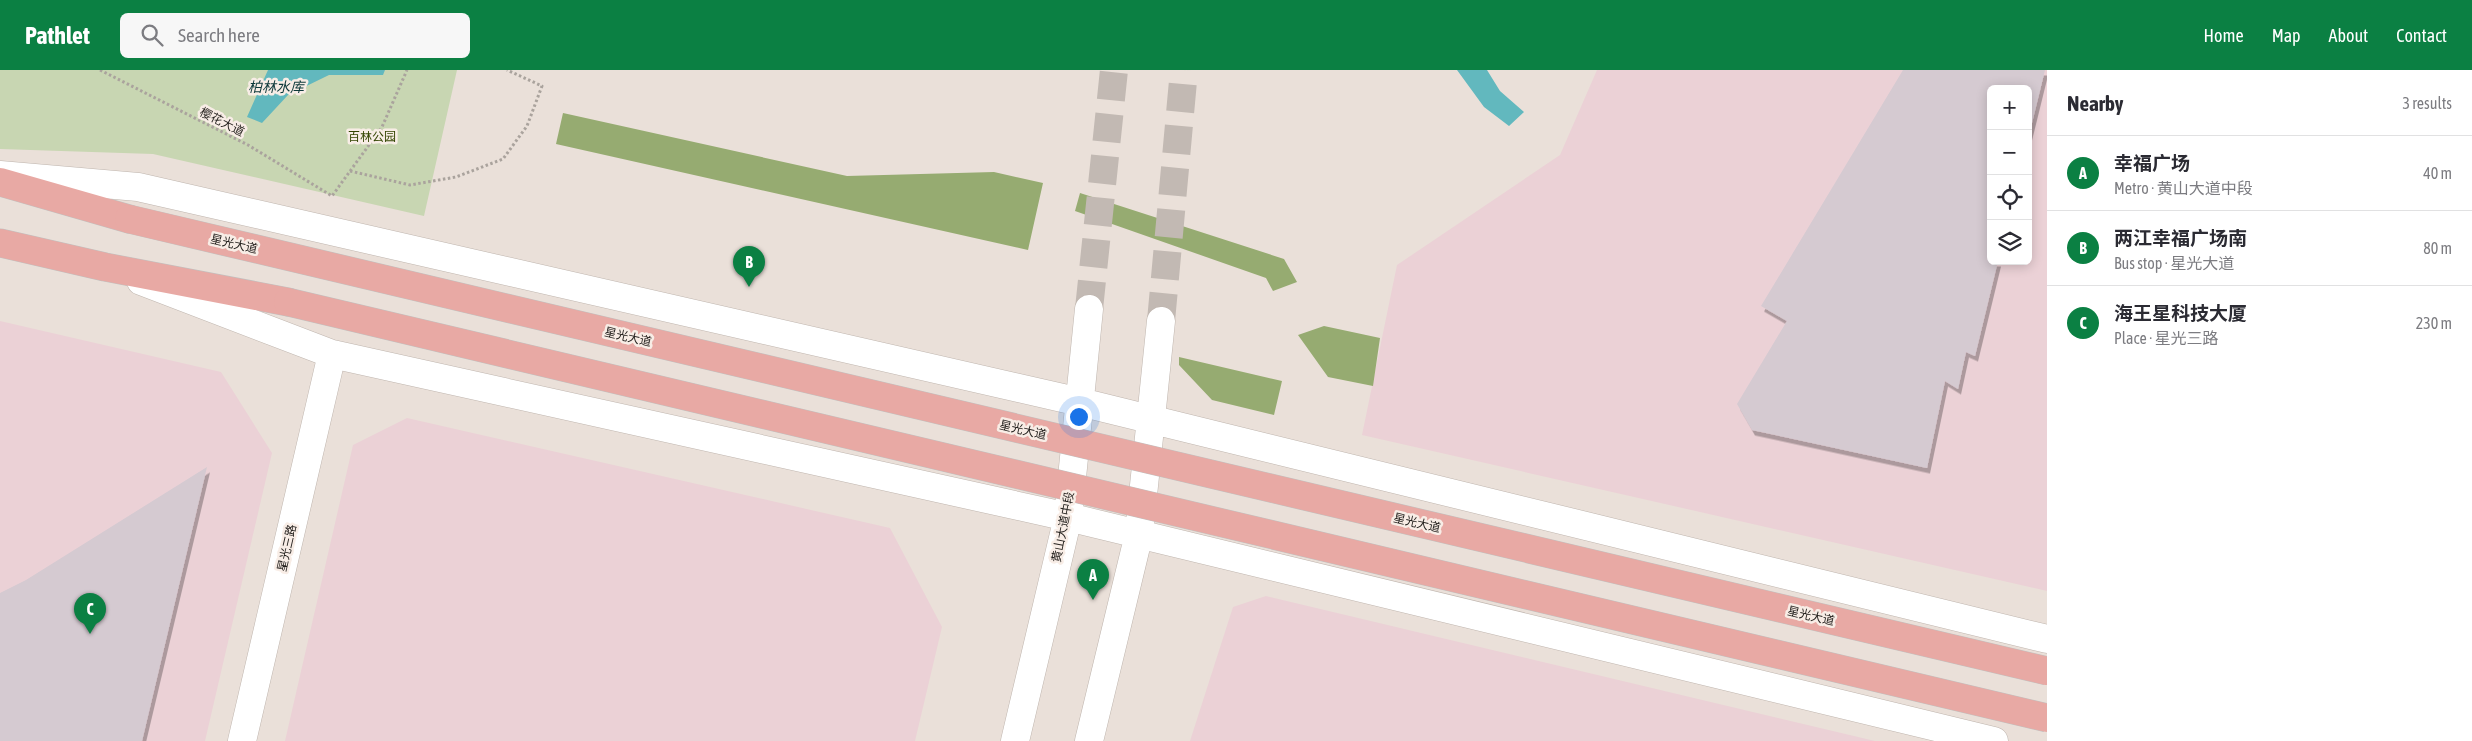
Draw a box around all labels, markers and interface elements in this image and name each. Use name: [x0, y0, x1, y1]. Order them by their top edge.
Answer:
search box: [120, 13, 470, 58]
icon: search: [138, 21, 166, 49]
text: Pathlet: [25, 22, 90, 49]
text: Search here: [178, 24, 260, 46]
text: Home: [2204, 25, 2244, 46]
text: Map: [2272, 25, 2301, 46]
text: About: [2329, 25, 2368, 46]
text: Contact: [2396, 25, 2447, 46]
water label: 柏林水库: [248, 79, 306, 95]
map controls: [1987, 85, 2032, 265]
button: +: [1987, 85, 2032, 130]
text: Nearby: [2067, 91, 2123, 115]
text: 3 results: [2402, 94, 2452, 112]
street label: 樱花大道: [197, 105, 247, 139]
park label: 百林公园: [348, 130, 396, 144]
button: −: [1987, 130, 2032, 175]
text: 幸福广场: [2114, 152, 2190, 174]
text: A: [2079, 164, 2087, 182]
text: 40 m: [2423, 164, 2452, 182]
button: locate: [1987, 175, 2032, 220]
text: Metro · 黄山大道中段: [2114, 179, 2253, 197]
button: layers: [1987, 220, 2032, 265]
text: 两江幸福广场南: [2114, 227, 2247, 249]
street label: 星光大道: [209, 232, 259, 256]
text: B: [2079, 239, 2087, 257]
text: 80 m: [2423, 239, 2452, 257]
pin: B: [733, 246, 765, 287]
text: Bus stop · 星光大道: [2114, 254, 2234, 272]
text: 海王星科技大厦: [2114, 302, 2247, 324]
text: C: [2079, 314, 2087, 332]
text: 230 m: [2416, 314, 2452, 332]
street label: 星光大道: [603, 325, 653, 349]
text: Place · 星光三路: [2114, 329, 2219, 347]
your location: [1066, 404, 1092, 430]
street label: 星光大道: [998, 418, 1048, 442]
street label: 黄山大道中段: [1049, 490, 1077, 564]
street label: 星光大道: [1392, 511, 1442, 535]
street label: 星光三路: [275, 523, 299, 573]
pin: A: [1077, 559, 1109, 600]
pin: C: [74, 593, 106, 634]
street label: 星光大道: [1786, 604, 1836, 628]

